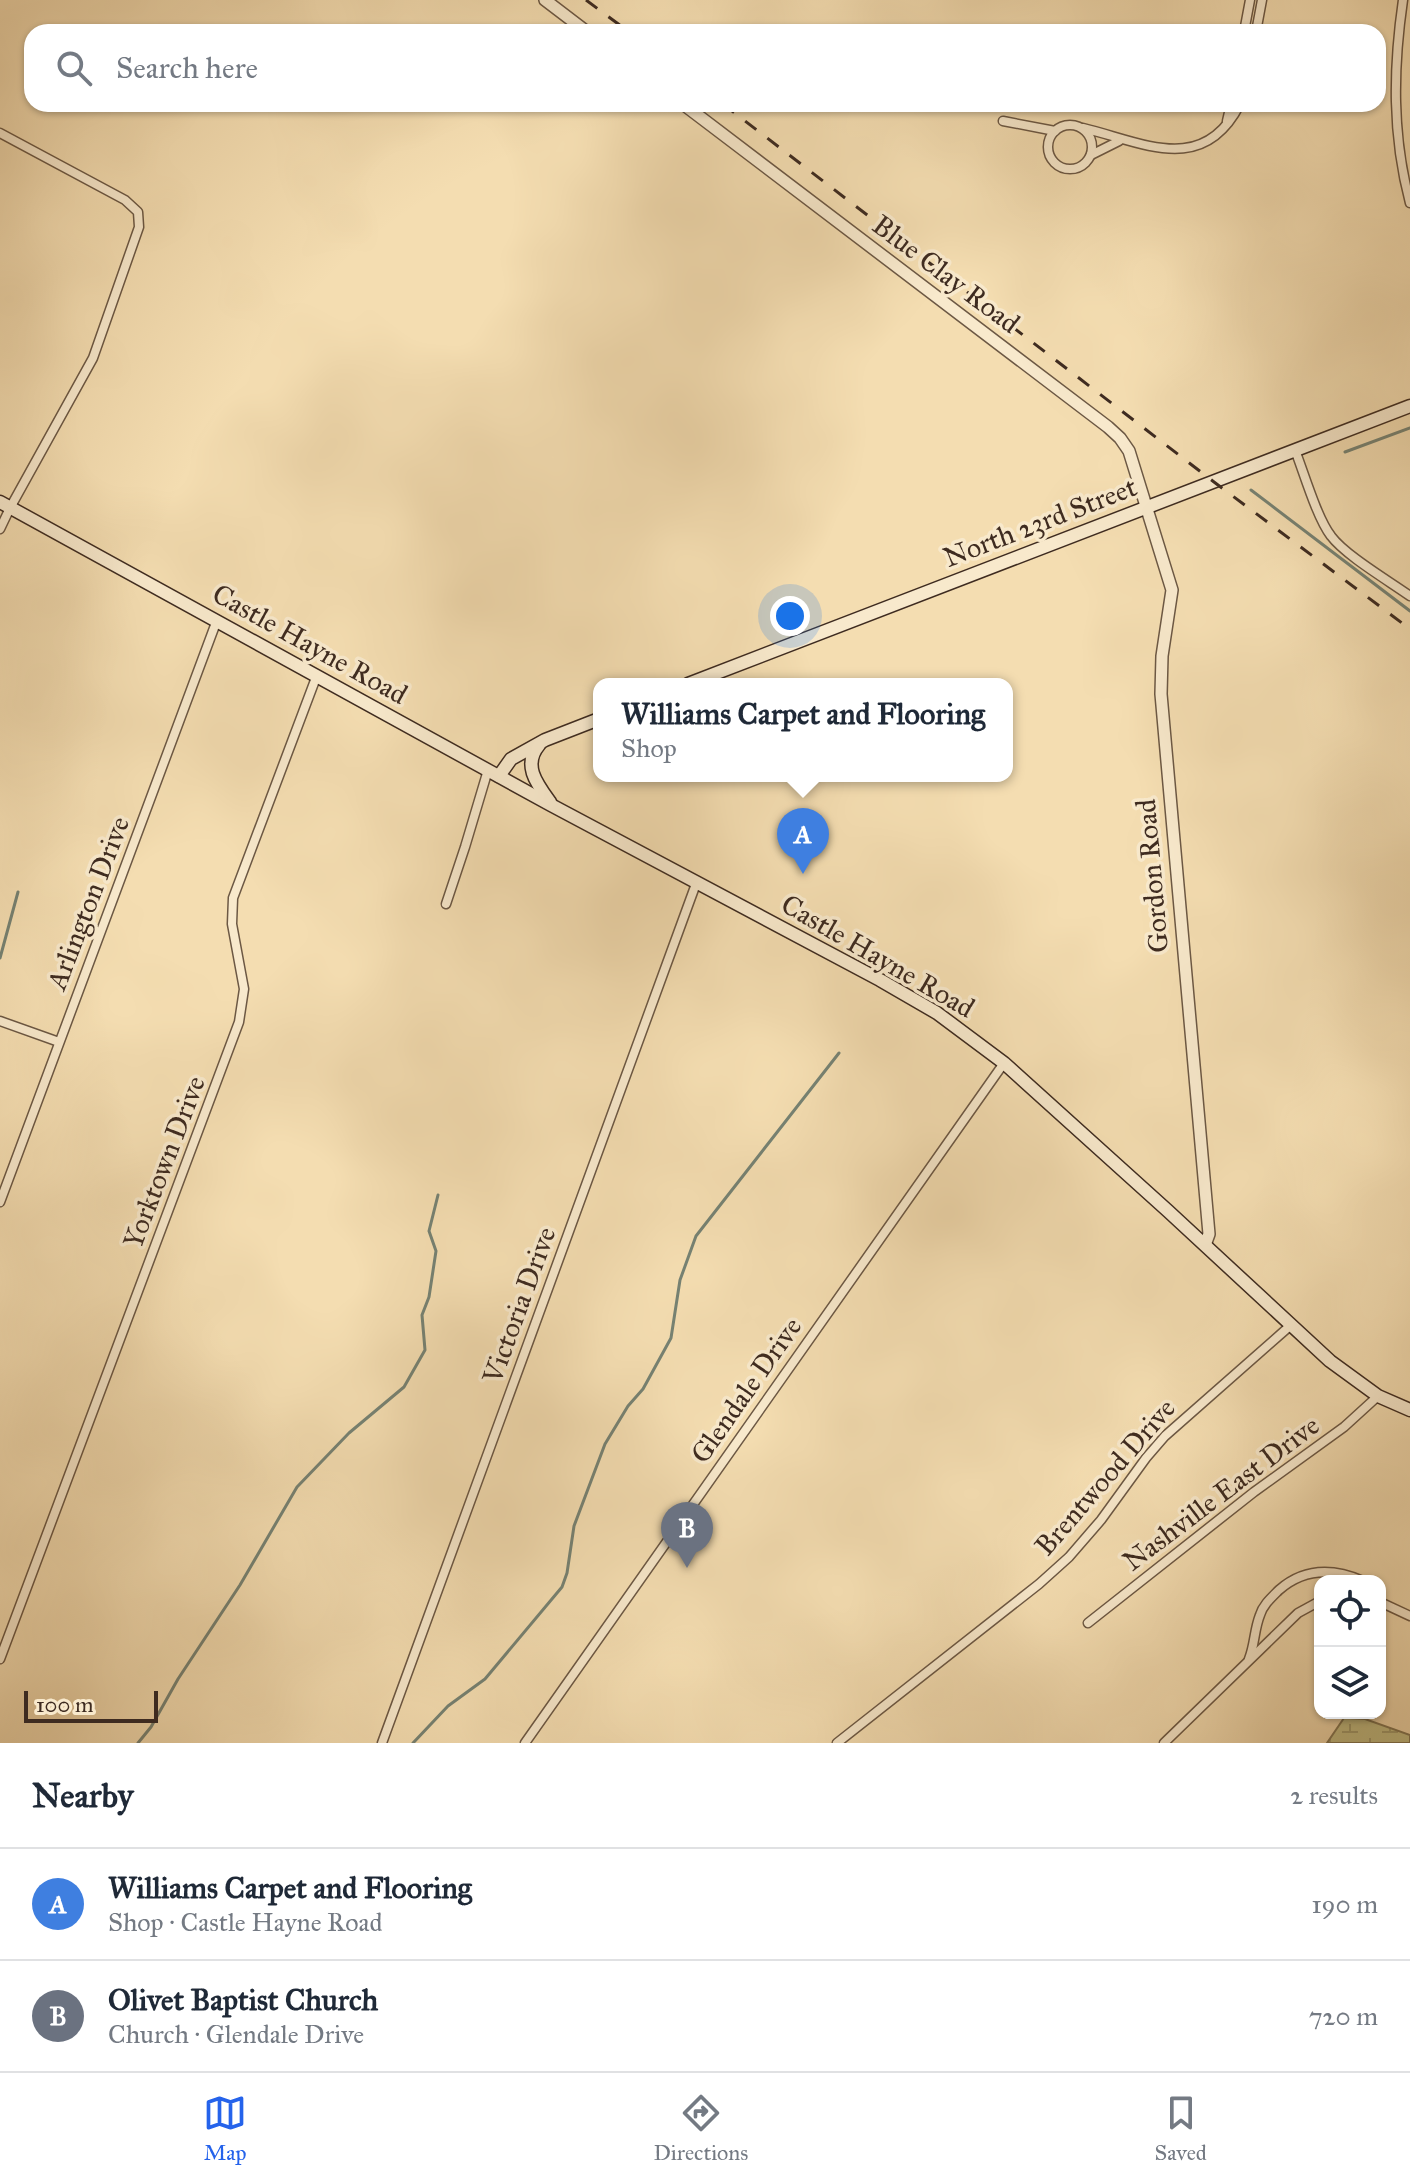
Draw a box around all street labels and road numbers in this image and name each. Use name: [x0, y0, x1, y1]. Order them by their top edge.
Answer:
street label: Blue Clay Road: [865, 207, 1027, 341]
street label: North 23rd Street: [938, 469, 1142, 575]
street label: Castle Hayne Road: [206, 576, 414, 712]
street label: Gordon Road: [1128, 798, 1176, 954]
street label: Arlington Drive: [39, 811, 137, 996]
street label: Castle Hayne Road: [775, 886, 981, 1026]
street label: Yorktown Drive: [115, 1071, 213, 1253]
street label: Victoria Drive: [474, 1222, 563, 1389]
street label: Glendale Drive: [683, 1310, 809, 1470]
street label: Brentwood Drive: [1027, 1391, 1183, 1563]
street label: Nashville East Drive: [1116, 1408, 1326, 1578]

